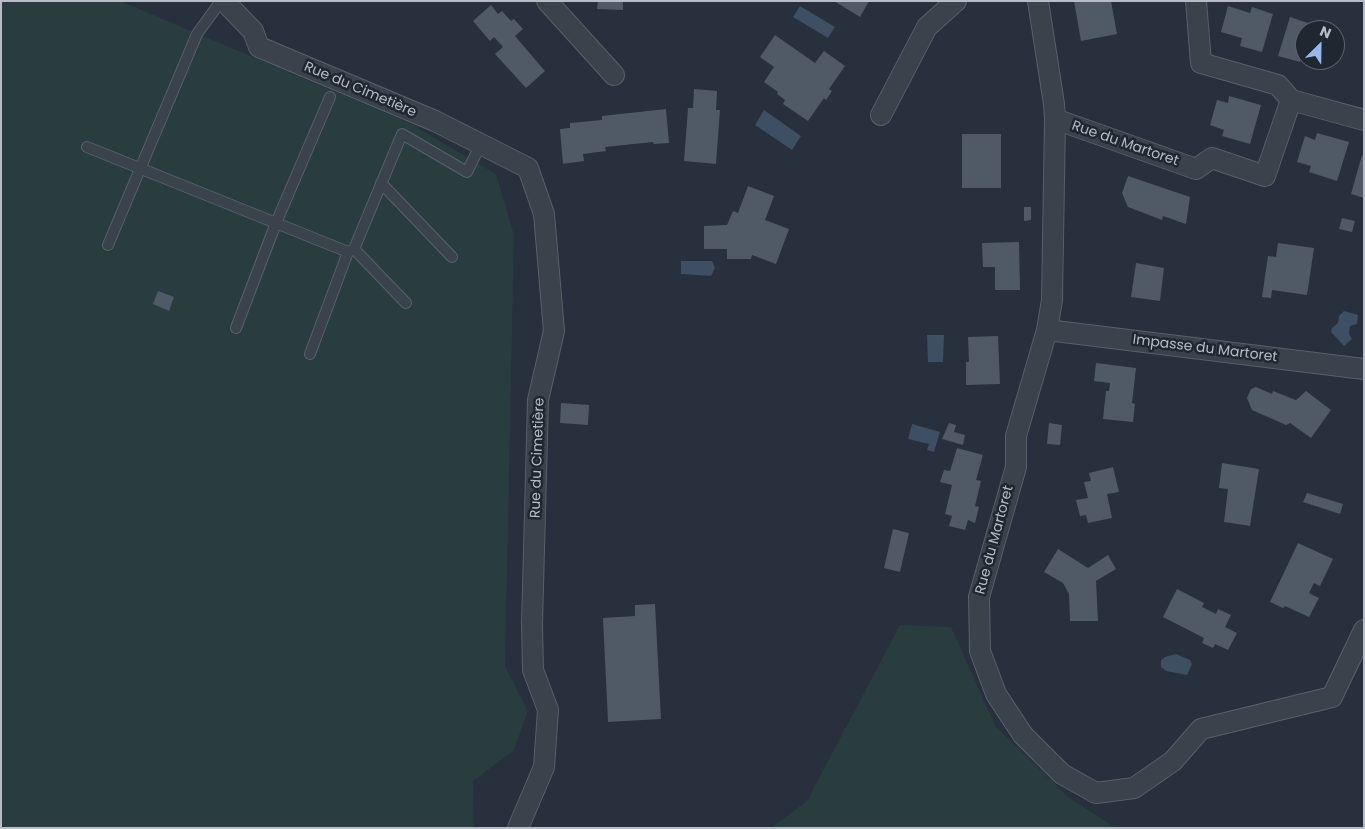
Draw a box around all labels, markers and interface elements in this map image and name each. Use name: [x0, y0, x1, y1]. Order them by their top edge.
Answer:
north arrow: [1295, 20, 1345, 70]
text: N: [1317, 21, 1334, 43]
street label: Rue du Cimetière: [301, 59, 419, 121]
street label: Rue du Martoret: [1069, 118, 1181, 170]
street label: Impasse du Martoret: [1132, 332, 1278, 366]
street label: Rue du Cimetière: [528, 397, 548, 519]
street label: Rue du Martoret: [972, 484, 1018, 596]

